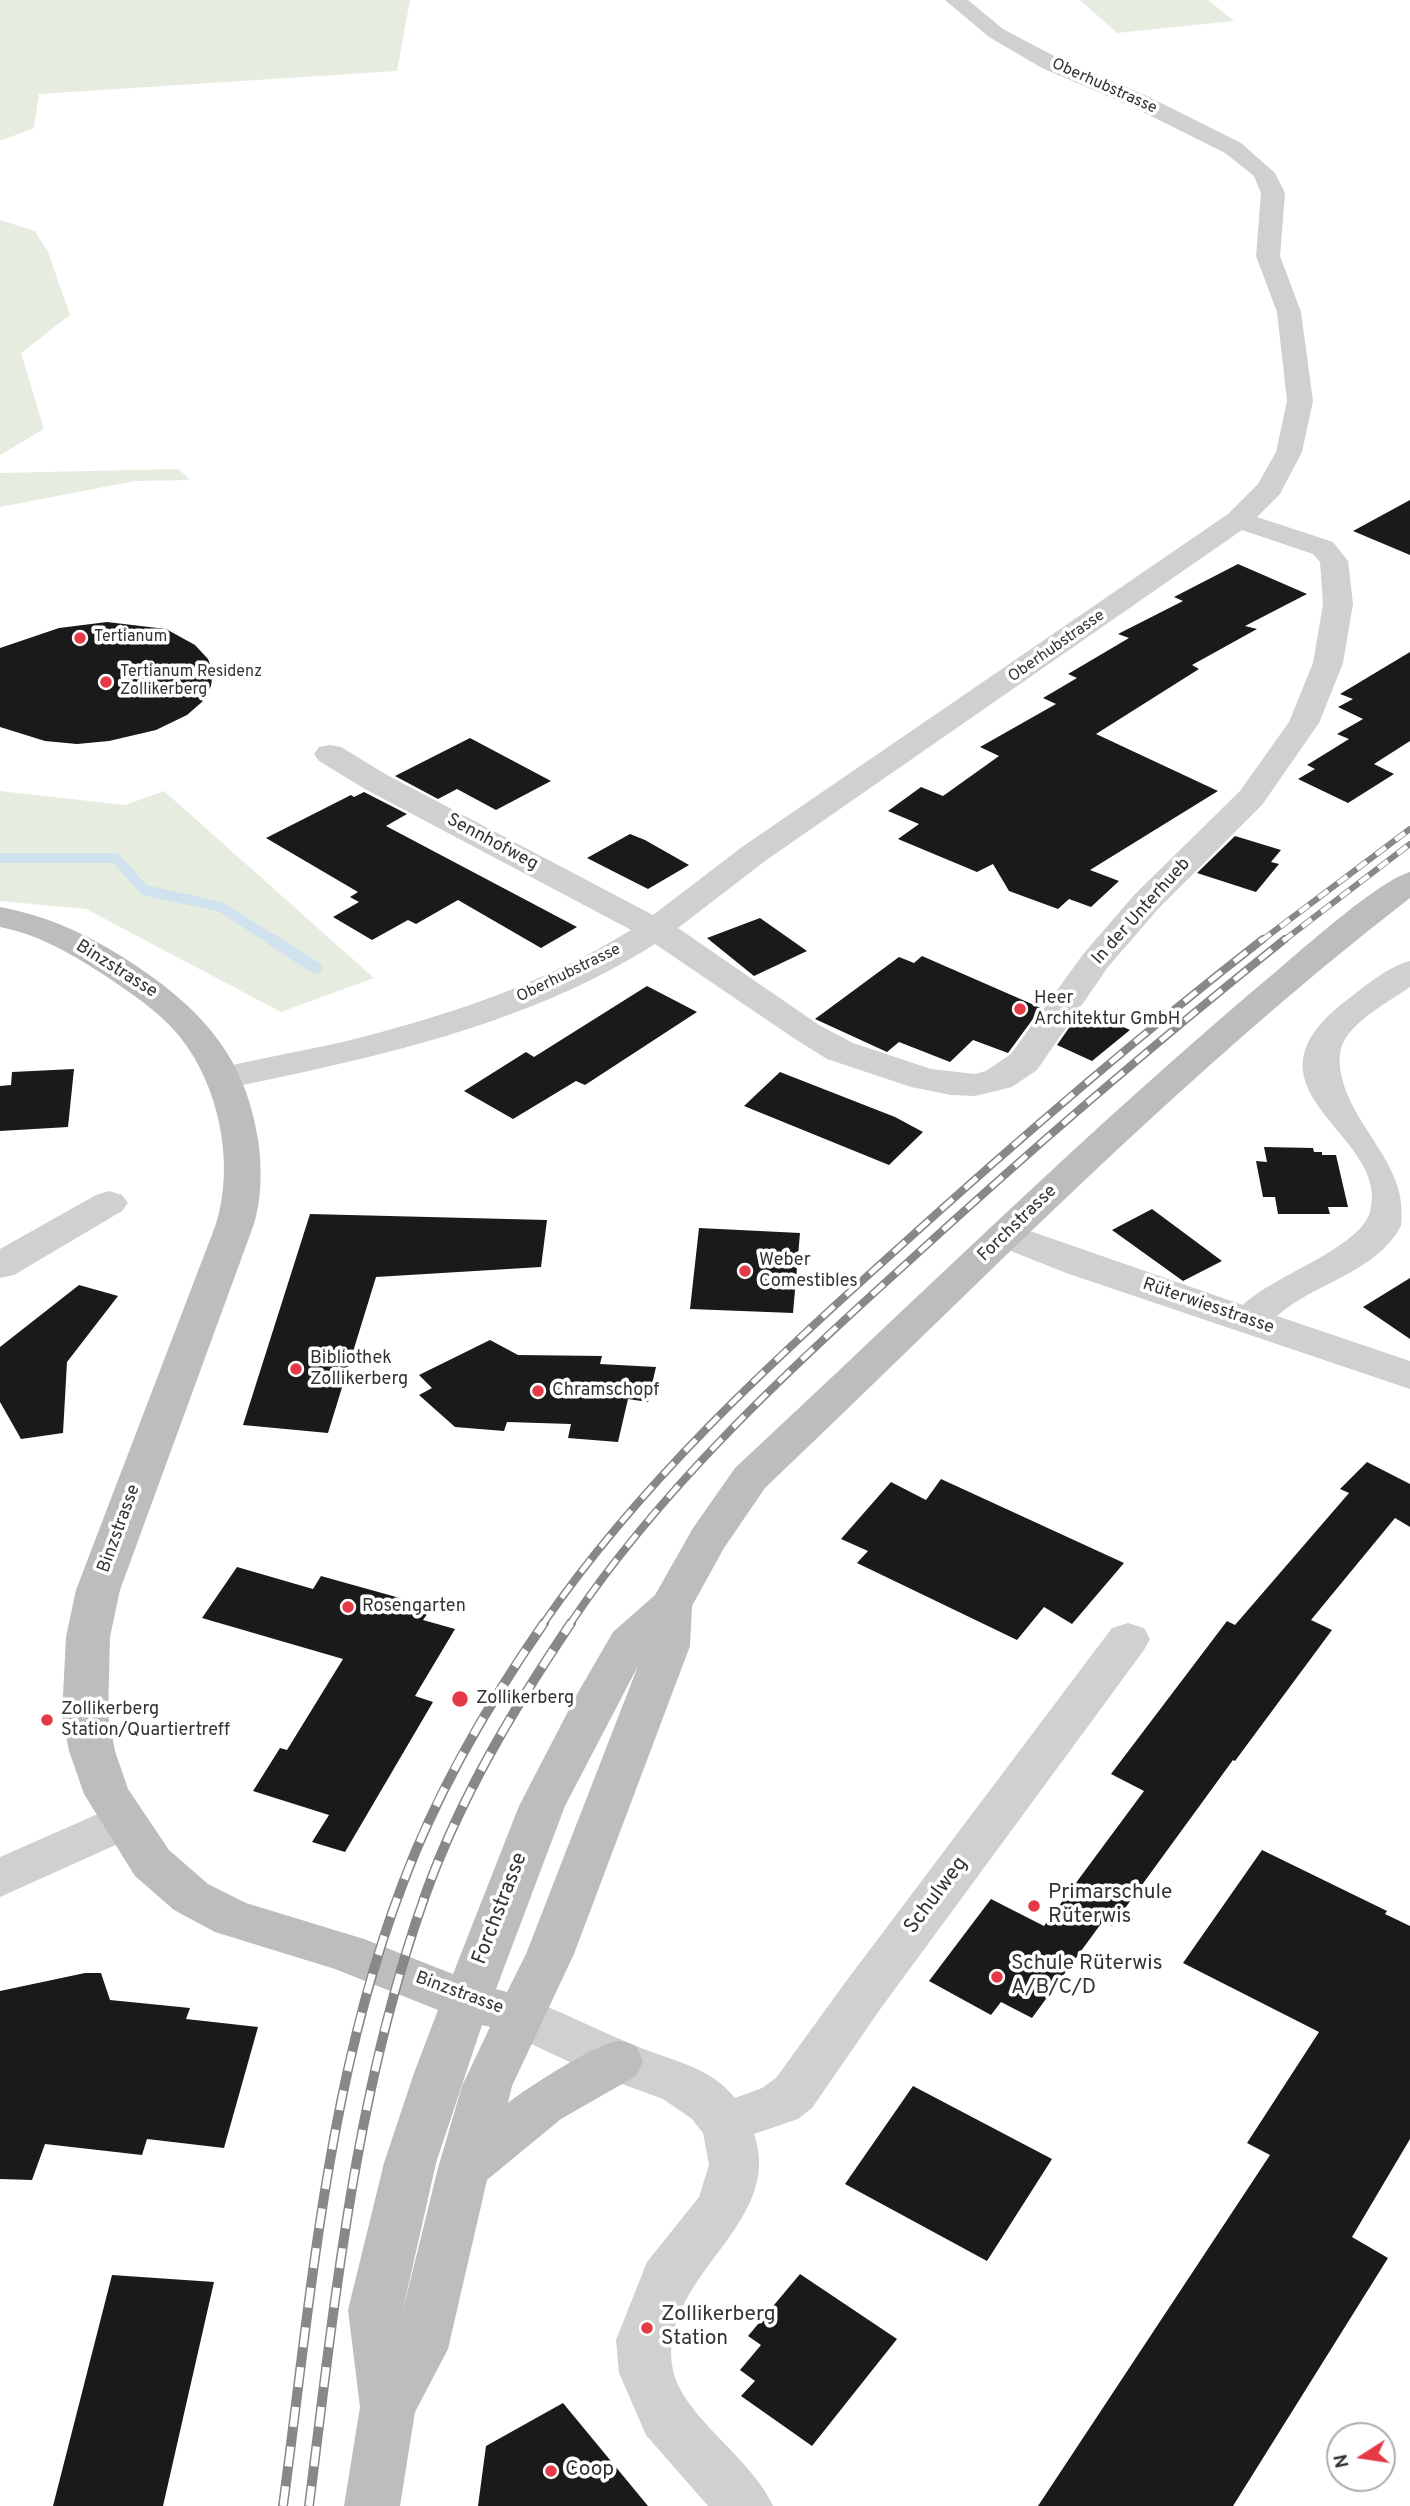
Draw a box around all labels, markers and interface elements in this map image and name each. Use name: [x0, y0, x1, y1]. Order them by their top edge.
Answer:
street label: Oberhubstrasse: [1048, 55, 1160, 119]
street label: Oberhubstrasse: [1005, 607, 1109, 687]
place label: Tertianum: [94, 628, 167, 648]
marker: Tertianum: [72, 630, 88, 646]
place label: Tertianum Residenz Zollikerberg: [120, 663, 262, 701]
marker: Tertianum Residenz Zollikerberg: [98, 674, 114, 690]
street label: Sennhofweg: [443, 810, 541, 876]
street label: In der Unterhueb: [1088, 854, 1196, 970]
street label: Binzstrasse: [71, 936, 161, 1004]
street label: Oberhubstrasse: [514, 941, 624, 1007]
place label: Heer Architektur GmbH: [1034, 988, 1180, 1030]
marker: Heer Architektur GmbH: [1012, 1001, 1028, 1017]
street label: Forchstrasse: [974, 1181, 1062, 1267]
place label: Weber Comestibles: [759, 1250, 858, 1292]
marker: Weber Comestibles: [737, 1263, 753, 1279]
street label: Rüterwiesstrasse: [1139, 1274, 1277, 1340]
place label: Bibliothek Zollikerberg: [310, 1348, 408, 1390]
marker: Bibliothek Zollikerberg: [288, 1361, 304, 1377]
place label: Chramschopf: [552, 1380, 659, 1402]
marker: Chramschopf: [530, 1383, 546, 1399]
street label: Binzstrasse: [94, 1482, 146, 1576]
place label: Rosengarten: [362, 1596, 466, 1618]
marker: Rosengarten: [340, 1599, 356, 1615]
place label: Zollikerberg: [476, 1688, 574, 1710]
marker: Zollikerberg: [450, 1689, 470, 1709]
place label: Zollikerberg Station/Quartiertreff: [61, 1699, 230, 1742]
marker: Zollikerberg Station/Quartiertreff: [39, 1712, 55, 1728]
street label: Forchstrasse: [468, 1849, 534, 1969]
street label: Schulweg: [900, 1852, 974, 1940]
place label: Primarschule Rüterwis: [1048, 1881, 1172, 1931]
marker: Primarschule Rüterwis: [1026, 1898, 1042, 1914]
place label: Schule Rüterwis A/B/C/D: [1011, 1952, 1163, 2002]
street label: Binzstrasse: [412, 1968, 506, 2020]
marker: Schule Rüterwis A/B/C/D: [989, 1969, 1005, 1985]
place label: Zollikerberg Station: [661, 2303, 775, 2353]
marker: Zollikerberg Station: [639, 2320, 655, 2336]
north arrow: [1326, 2422, 1396, 2492]
text: N: [1329, 2452, 1356, 2470]
place label: Coop: [565, 2458, 614, 2484]
marker: Coop: [543, 2463, 559, 2479]

